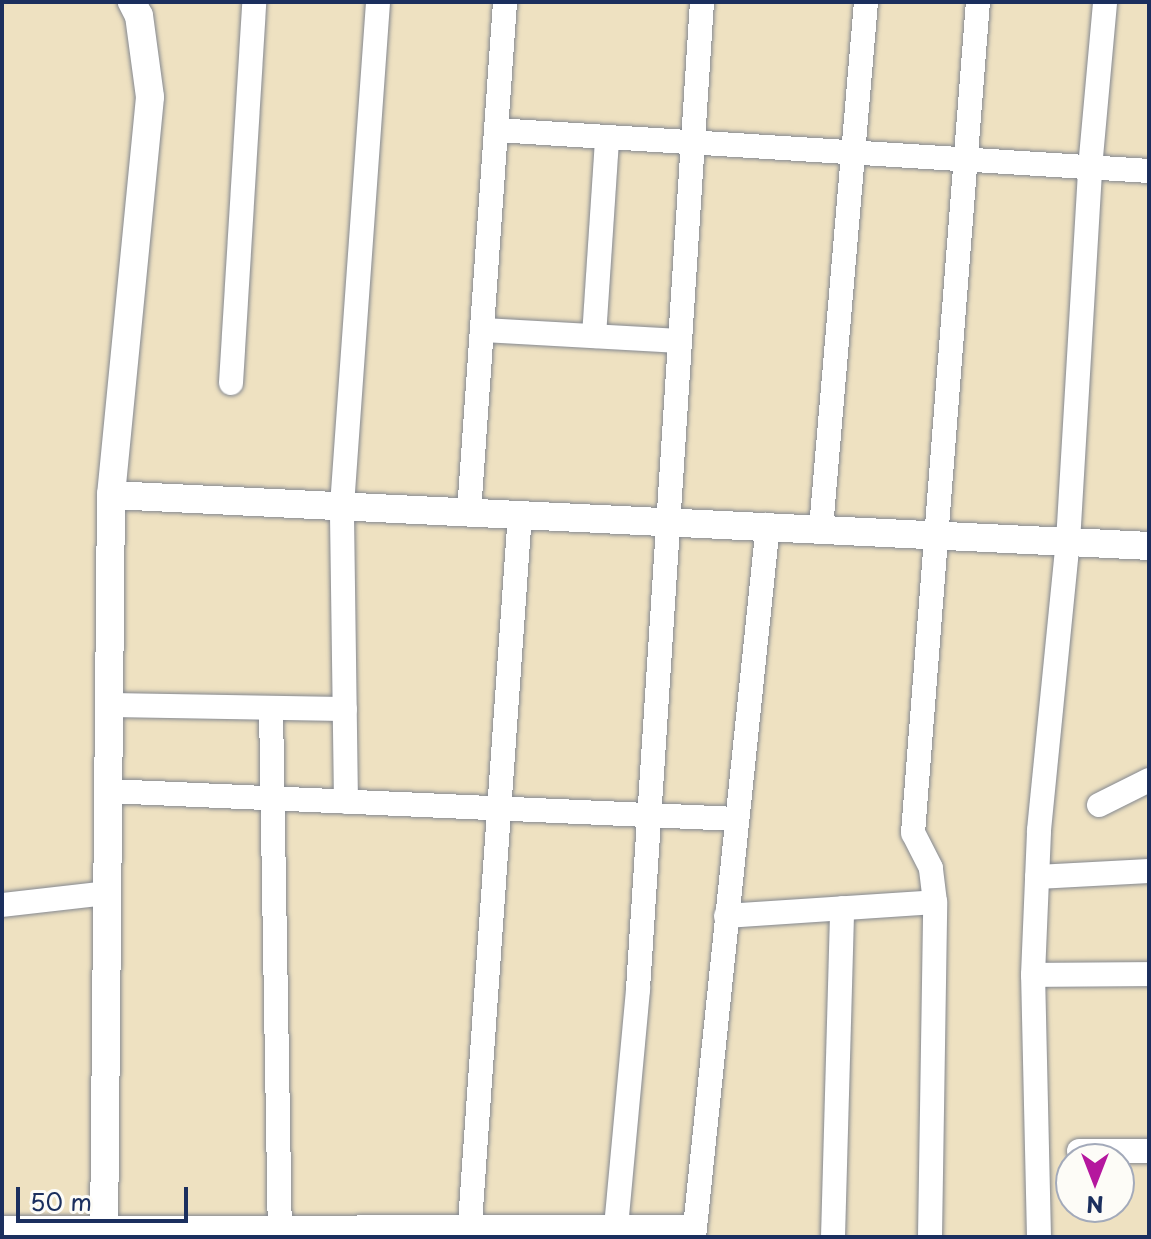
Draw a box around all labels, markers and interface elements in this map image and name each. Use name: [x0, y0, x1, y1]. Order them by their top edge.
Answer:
north arrow: [1055, 1143, 1135, 1223]
scale bar: [20, 1171, 192, 1221]
text: 50 m: [30, 1183, 92, 1219]
text: N: [1086, 1189, 1104, 1222]

